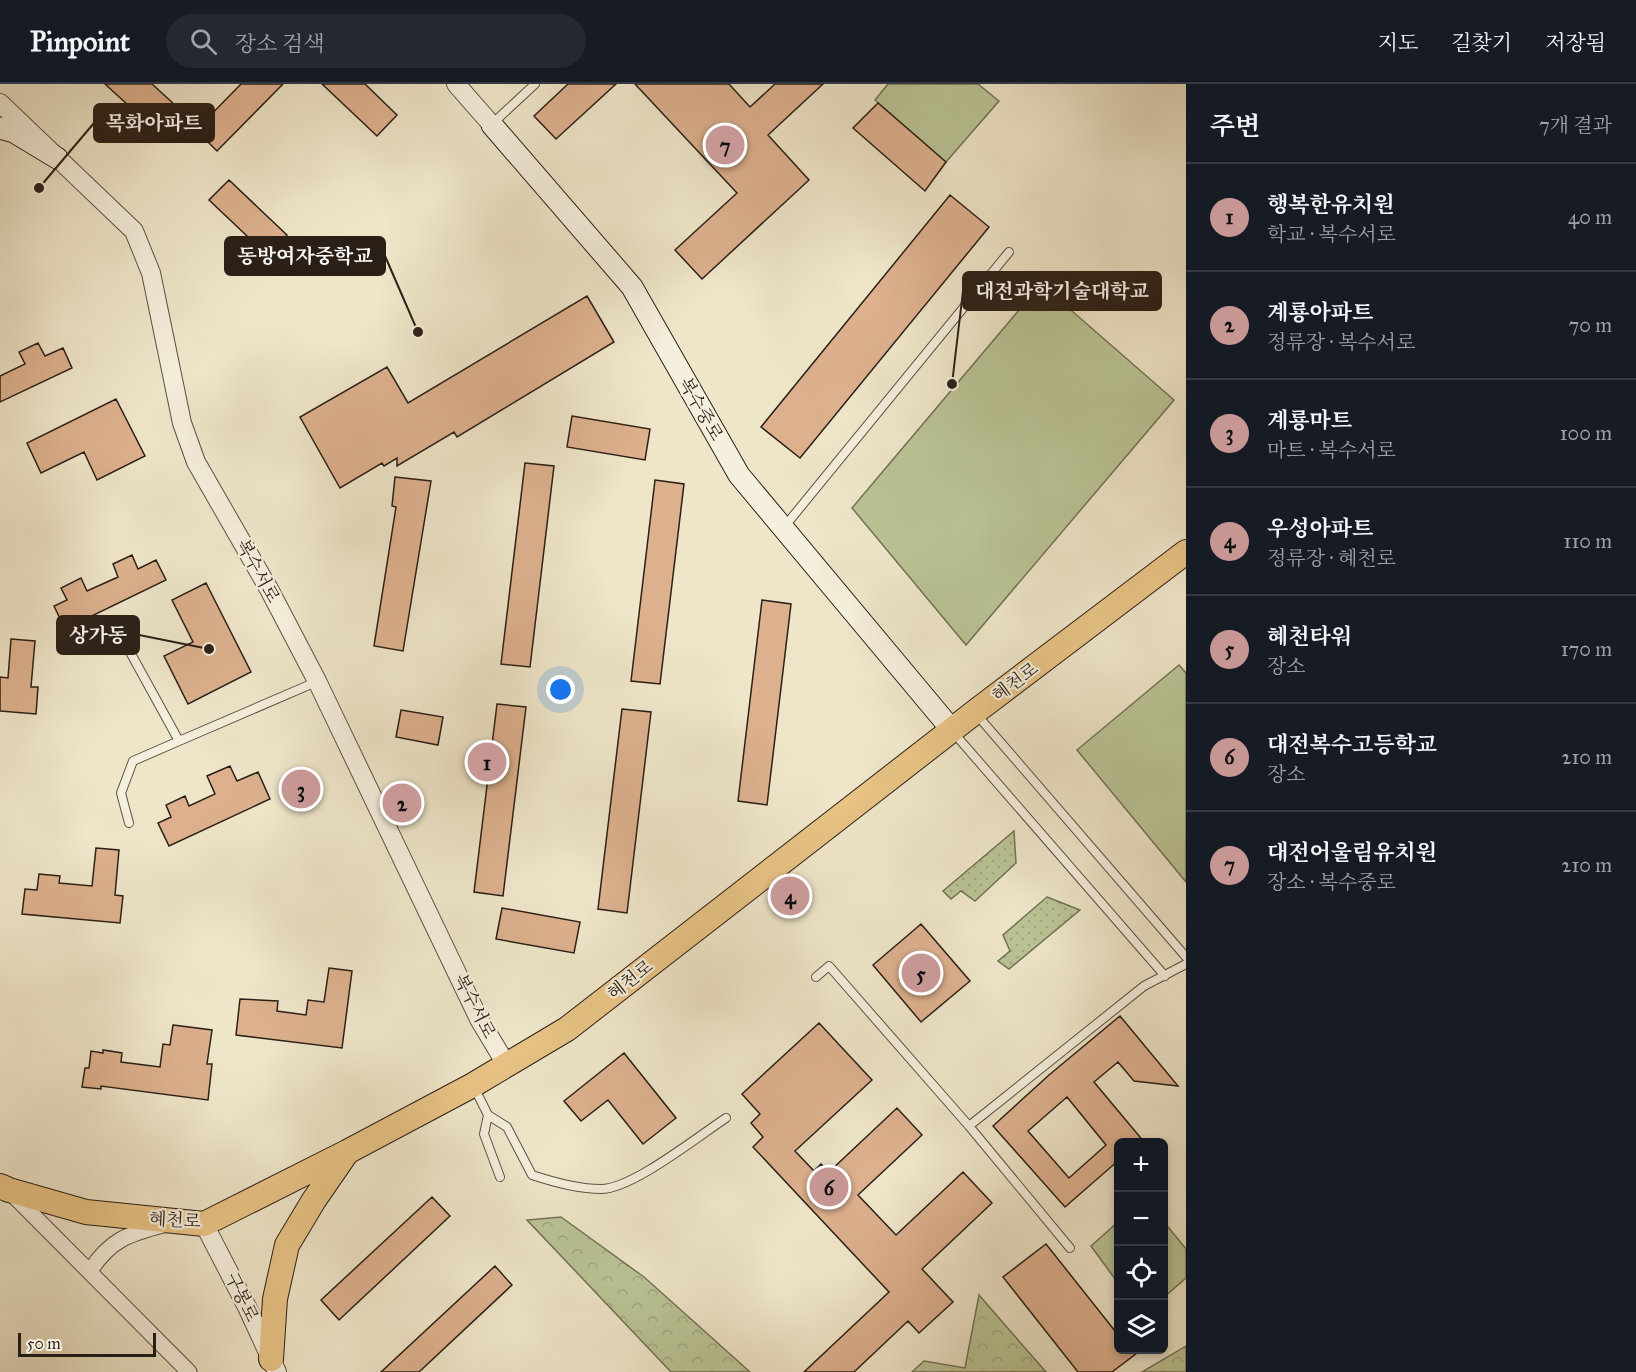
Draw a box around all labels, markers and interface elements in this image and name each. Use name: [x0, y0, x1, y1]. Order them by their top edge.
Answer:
search box: [166, 14, 586, 68]
text: Pinpoint: [30, 24, 130, 59]
icon: search: [187, 25, 220, 58]
text: 장소 검색: [235, 30, 325, 57]
text: 지도: [1378, 30, 1418, 56]
text: 길찾기: [1451, 30, 1512, 56]
text: 저장됨: [1545, 30, 1606, 56]
callout: 목화아파트: [94, 104, 214, 142]
text: 주변: [1210, 110, 1260, 142]
text: 목화아파트: [106, 111, 202, 135]
text: 7개 결과: [1539, 113, 1612, 137]
pin: 7: [706, 122, 744, 168]
text: 행복한유치원: [1267, 191, 1395, 218]
text: 1: [1226, 205, 1233, 229]
text: 40 m: [1568, 205, 1612, 229]
text: 학교 · 복수서로: [1267, 222, 1396, 246]
callout: 동방여자중학교: [225, 237, 385, 275]
text: 동방여자중학교: [237, 244, 373, 268]
callout: 대전과학기술대학교: [963, 272, 1161, 310]
text: 대전과학기술대학교: [975, 279, 1150, 303]
text: 계룡아파트: [1267, 299, 1373, 326]
text: 2: [1225, 313, 1234, 337]
text: 70 m: [1569, 313, 1612, 337]
text: 정류장 · 복수서로: [1267, 330, 1415, 354]
street label: 복수중로: [674, 373, 728, 445]
text: 계룡마트: [1267, 407, 1352, 434]
text: 3: [1226, 421, 1234, 445]
text: 100 m: [1560, 421, 1612, 445]
text: 마트 · 복수서로: [1267, 438, 1396, 462]
text: 우성아파트: [1267, 515, 1373, 542]
text: 4: [1224, 529, 1235, 553]
text: 110 m: [1564, 529, 1612, 553]
street label: 복수서로: [232, 535, 284, 607]
text: 정류장 · 혜천로: [1267, 546, 1396, 570]
callout: 상가동: [57, 616, 139, 654]
text: 상가동: [69, 623, 128, 647]
text: 혜천타워: [1267, 623, 1352, 650]
text: 5: [1225, 637, 1234, 661]
text: 170 m: [1561, 637, 1612, 661]
text: 장소: [1267, 654, 1306, 678]
street label: 혜천로: [988, 658, 1042, 706]
your location: [546, 675, 575, 704]
text: 대전복수고등학교: [1267, 731, 1437, 758]
pin: 1: [468, 740, 506, 784]
text: 6: [1224, 745, 1235, 769]
text: 210 m: [1562, 745, 1612, 769]
text: 장소: [1267, 762, 1306, 786]
pin: 3: [282, 766, 320, 812]
pin: 2: [382, 780, 422, 826]
text: 대전어울림유치원: [1267, 839, 1437, 866]
text: 7: [1224, 853, 1235, 877]
text: 210 m: [1562, 853, 1612, 877]
text: 장소 · 복수중로: [1267, 870, 1396, 894]
pin: 4: [770, 874, 810, 918]
pin: 5: [902, 950, 940, 996]
street label: 혜천로: [603, 955, 657, 1005]
street label: 복수서로: [449, 970, 501, 1042]
map controls: [1114, 1138, 1168, 1354]
button: +: [1114, 1138, 1168, 1192]
pin: 6: [810, 1164, 848, 1210]
button: −: [1114, 1192, 1168, 1246]
street label: 혜천로: [148, 1208, 202, 1232]
button: locate: [1114, 1246, 1168, 1300]
street label: 구봉로: [221, 1269, 263, 1325]
button: layers: [1114, 1300, 1168, 1354]
scale bar: [18, 1330, 156, 1358]
text: 50 m: [27, 1334, 61, 1353]

